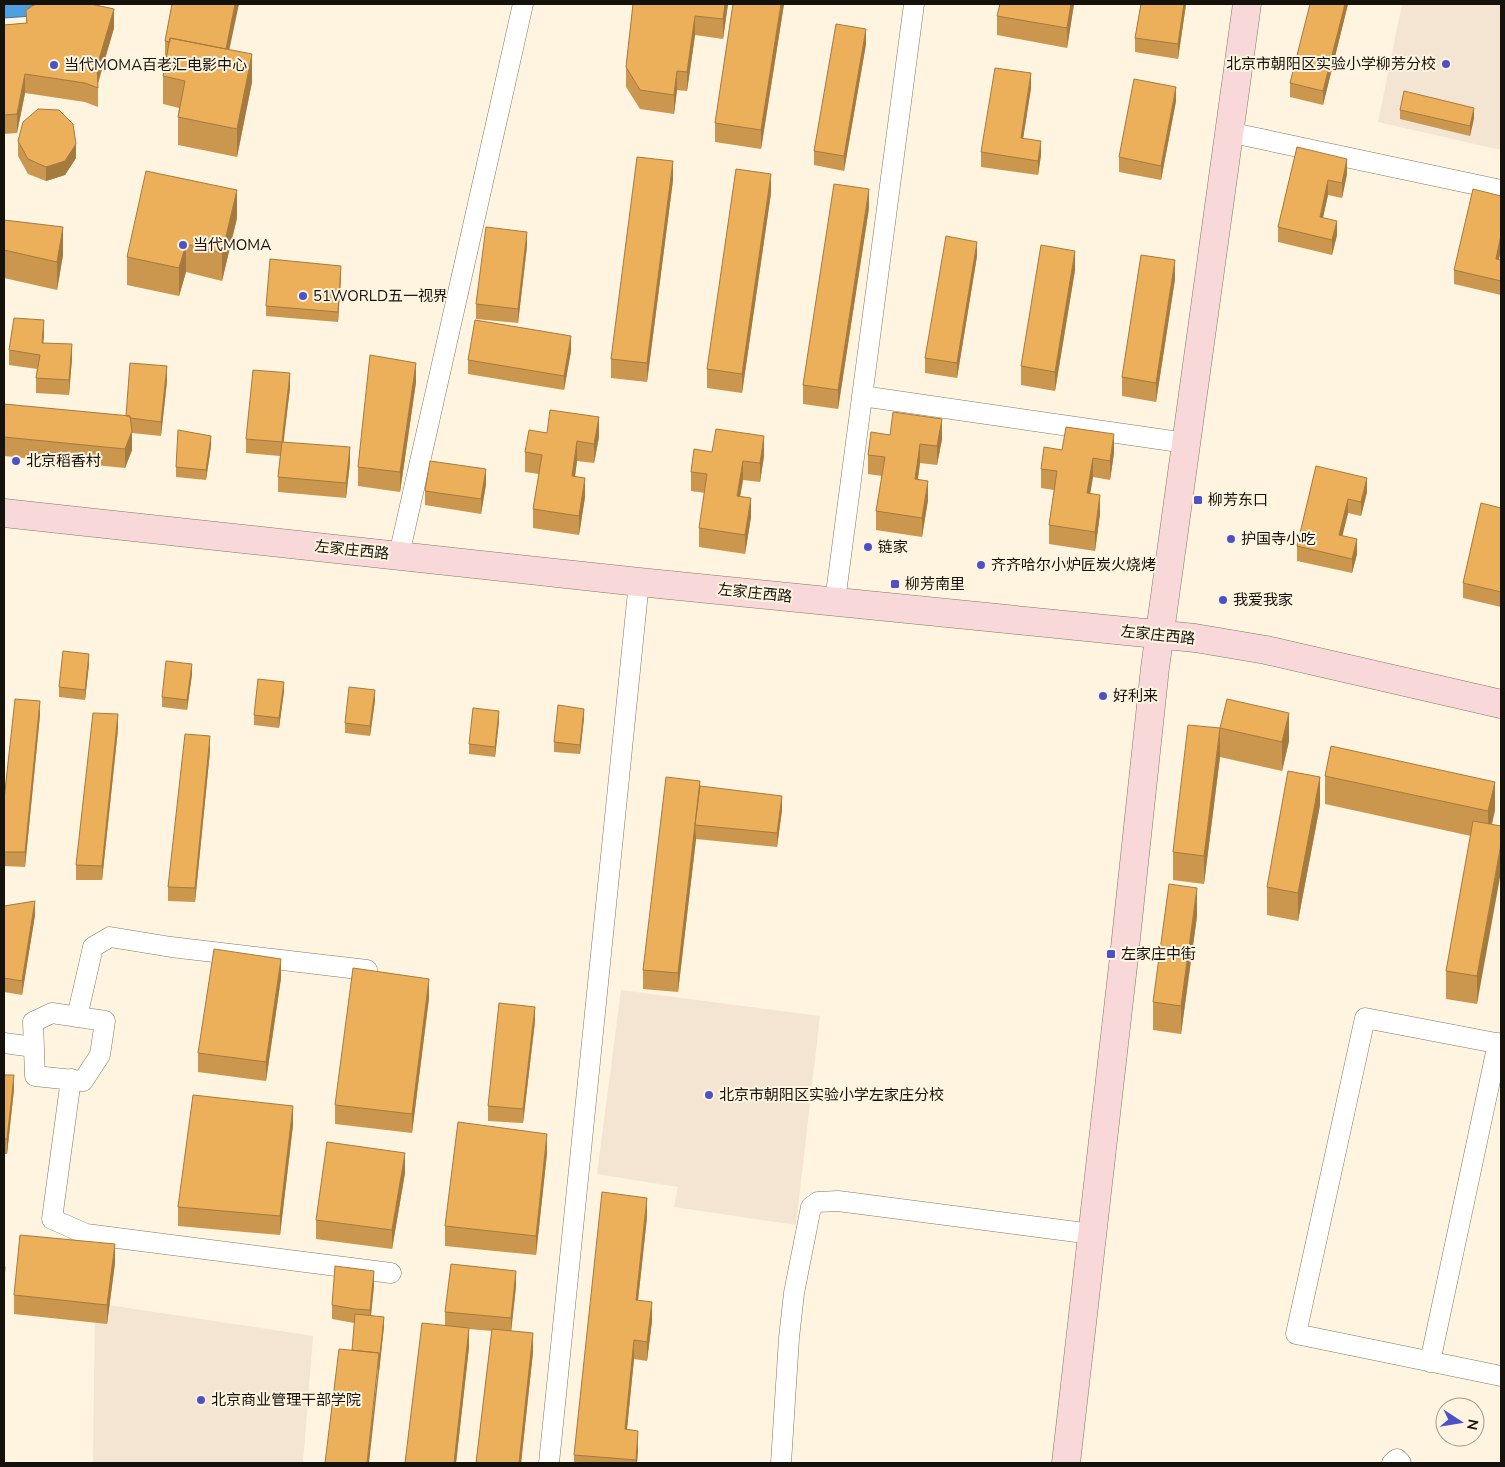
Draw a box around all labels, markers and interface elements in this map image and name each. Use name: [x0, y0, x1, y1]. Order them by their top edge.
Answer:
place label: 北京市朝阳区实验小学柳芳分校: [1226, 54, 1436, 74]
place label: 当代MOMA百老汇电影中心: [64, 55, 247, 75]
marker: 北京市朝阳区实验小学柳芳分校: [1440, 58, 1452, 70]
marker: 当代MOMA百老汇电影中心: [48, 59, 60, 71]
place label: 当代MOMA: [193, 235, 271, 255]
marker: 当代MOMA: [177, 239, 189, 251]
place label: 51WORLD五一视界: [313, 286, 448, 306]
marker: 51WORLD五一视界: [297, 290, 309, 302]
place label: 北京稻香村: [26, 451, 101, 471]
marker: 北京稻香村: [10, 455, 22, 467]
place label: 柳芳东口: [1208, 490, 1268, 510]
marker: 柳芳东口: [1192, 494, 1204, 506]
place label: 护国寺小吃: [1241, 529, 1316, 549]
marker: 护国寺小吃: [1225, 533, 1237, 545]
street label: 左家庄西路: [314, 536, 390, 564]
place label: 链家: [878, 537, 908, 557]
marker: 链家: [862, 541, 874, 553]
place label: 齐齐哈尔小炉匠炭火烧烤: [991, 555, 1156, 575]
marker: 齐齐哈尔小炉匠炭火烧烤: [975, 559, 987, 571]
place label: 柳芳南里: [905, 574, 965, 594]
marker: 柳芳南里: [889, 578, 901, 590]
street label: 左家庄西路: [717, 579, 793, 607]
place label: 我爱我家: [1233, 590, 1293, 610]
marker: 我爱我家: [1217, 594, 1229, 606]
street label: 左家庄西路: [1120, 621, 1196, 649]
place label: 好利来: [1113, 686, 1158, 706]
marker: 好利来: [1097, 690, 1109, 702]
place label: 左家庄中街: [1121, 944, 1196, 964]
marker: 左家庄中街: [1105, 948, 1117, 960]
place label: 北京市朝阳区实验小学左家庄分校: [719, 1085, 944, 1105]
marker: 北京市朝阳区实验小学左家庄分校: [703, 1089, 715, 1101]
place label: 北京商业管理干部学院: [211, 1390, 361, 1410]
marker: 北京商业管理干部学院: [195, 1394, 207, 1406]
north arrow: [1435, 1397, 1485, 1447]
text: N: [1462, 1417, 1483, 1432]

